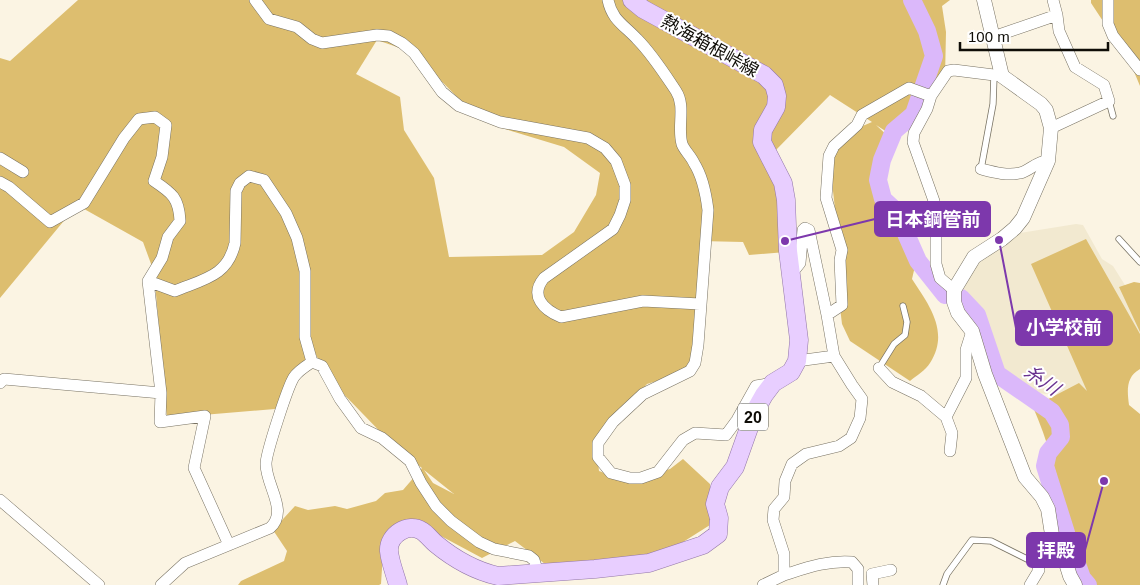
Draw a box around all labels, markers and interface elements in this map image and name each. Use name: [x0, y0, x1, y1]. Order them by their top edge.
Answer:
street label: 熱海箱根峠線: [658, 11, 762, 81]
scale bar: [960, 20, 1108, 52]
text: 100 m: [968, 28, 1010, 45]
callout: 日本鋼管前: [875, 202, 990, 236]
text: 日本鋼管前: [885, 209, 981, 230]
callout: 小学校前: [1016, 311, 1112, 345]
text: 小学校前: [1026, 317, 1102, 338]
water label: 糸川: [1020, 360, 1065, 401]
road number: 20: [738, 404, 768, 431]
callout: 拝殿: [1027, 533, 1085, 567]
text: 拝殿: [1037, 540, 1075, 561]

